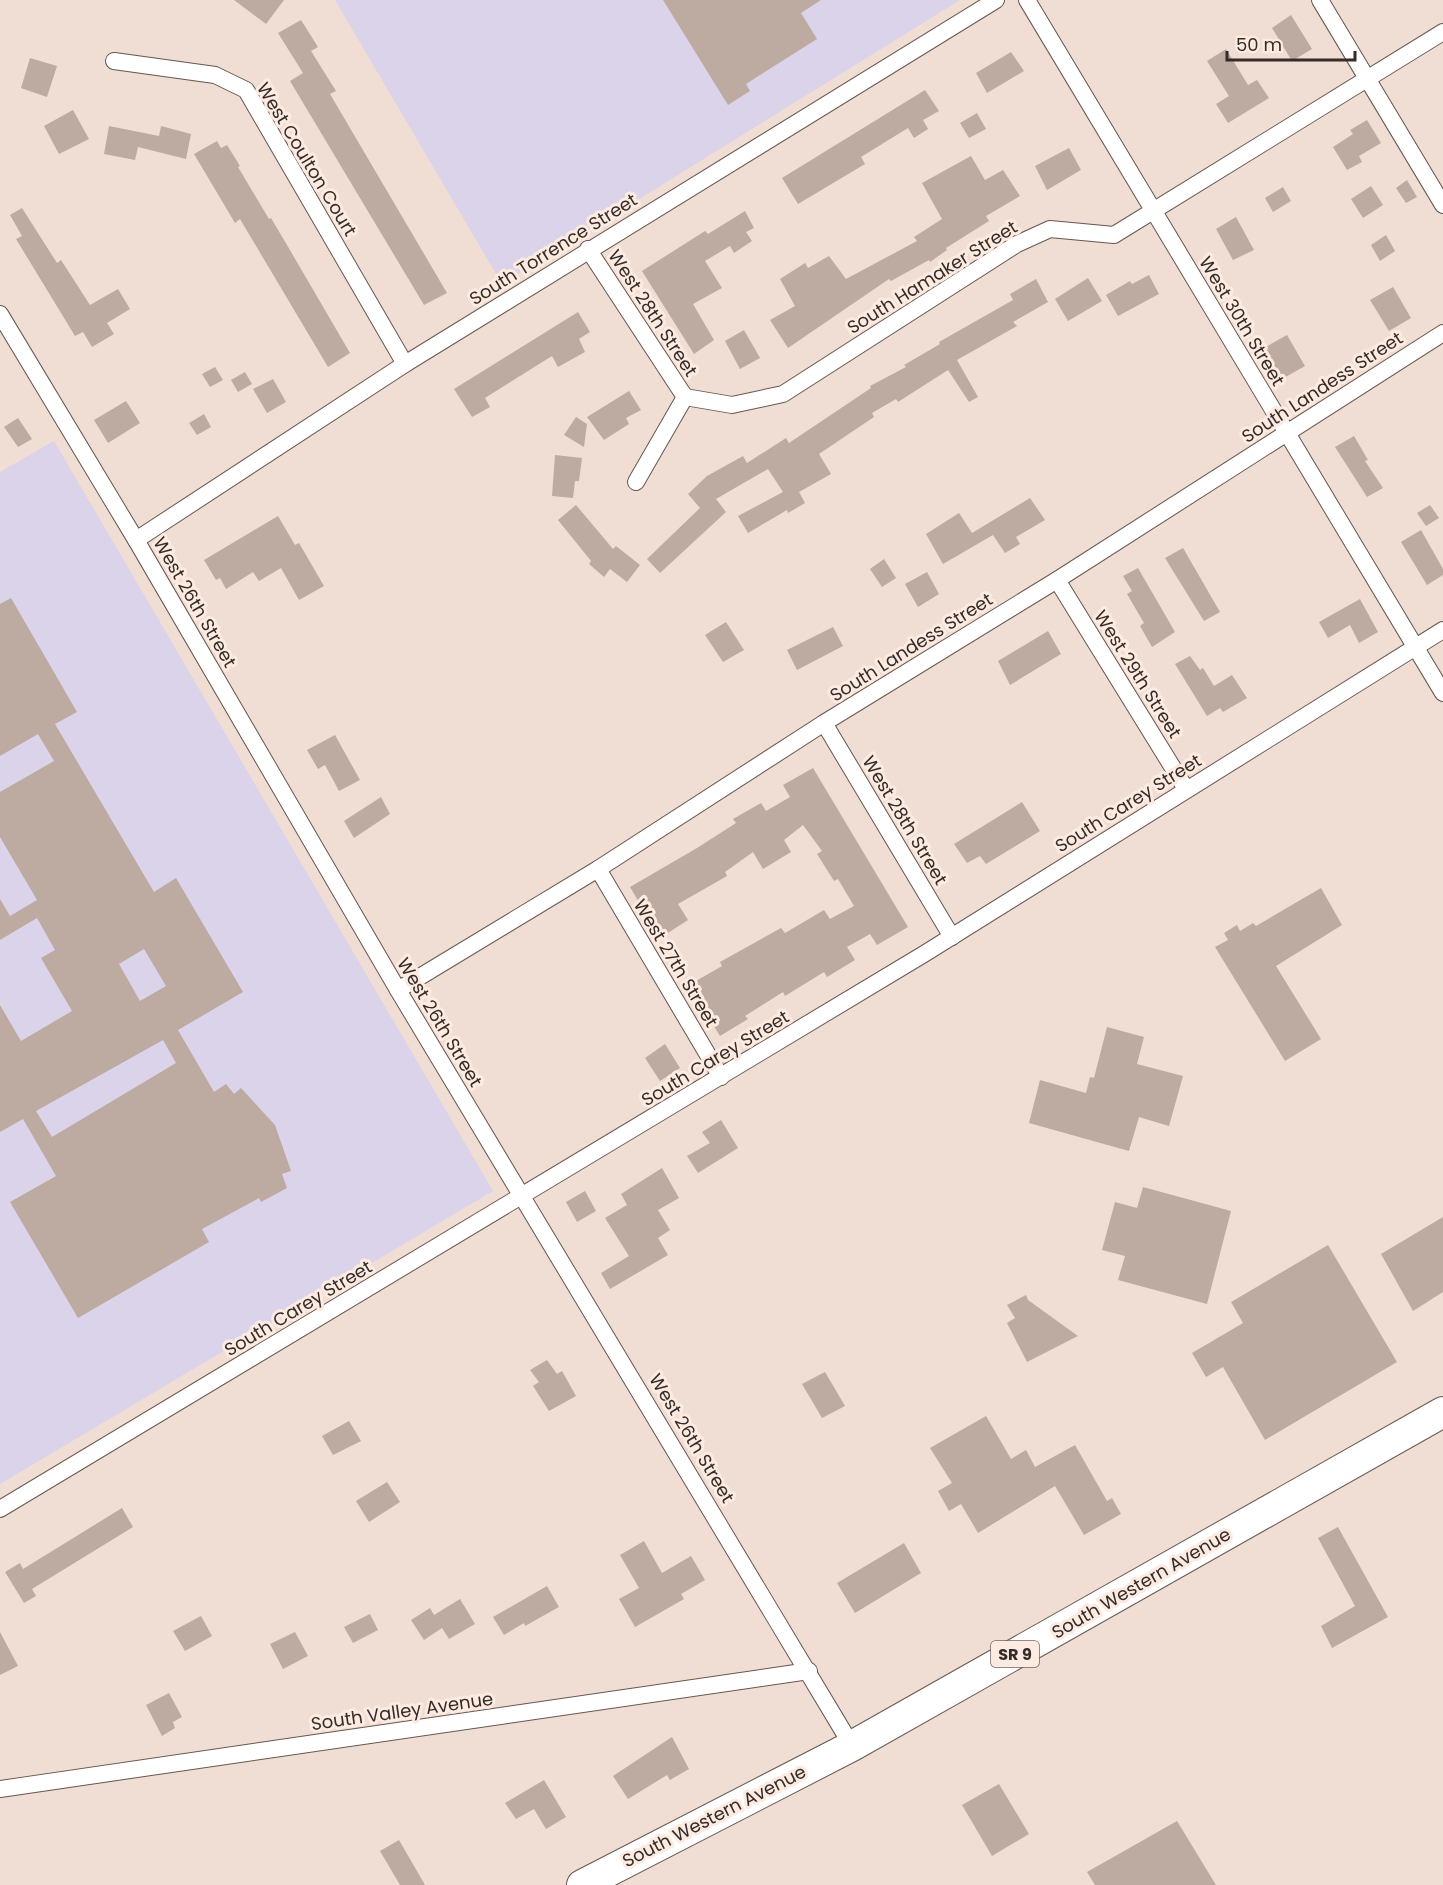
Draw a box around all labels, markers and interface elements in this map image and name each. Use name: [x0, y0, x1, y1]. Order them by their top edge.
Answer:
scale bar: [1227, 24, 1354, 62]
text: 50 m: [1236, 32, 1282, 57]
street label: West Coulton Court: [251, 77, 363, 241]
street label: South Torrence Street: [464, 187, 642, 311]
street label: South Hamaker Street: [842, 214, 1022, 340]
street label: West 28th Street: [603, 245, 703, 381]
street label: West 30th Street: [1193, 252, 1291, 390]
street label: South Landess Street: [1237, 325, 1407, 449]
street label: West 26th Street: [147, 532, 243, 672]
street label: South Landess Street: [825, 587, 997, 707]
street label: West 29th Street: [1089, 605, 1187, 743]
street label: South Carey Street: [1050, 748, 1206, 858]
street label: West 28th Street: [856, 751, 954, 889]
street label: West 27th Street: [628, 894, 724, 1032]
street label: West 26th Street: [391, 953, 489, 1091]
street label: South Carey Street: [637, 1004, 793, 1112]
street label: South Carey Street: [220, 1254, 376, 1362]
street label: West 26th Street: [643, 1369, 741, 1507]
street label: South Western Avenue: [1047, 1521, 1235, 1645]
road number: SR 9: [991, 1641, 1039, 1667]
street label: South Valley Avenue: [309, 1686, 495, 1736]
street label: South Western Avenue: [618, 1759, 810, 1873]

